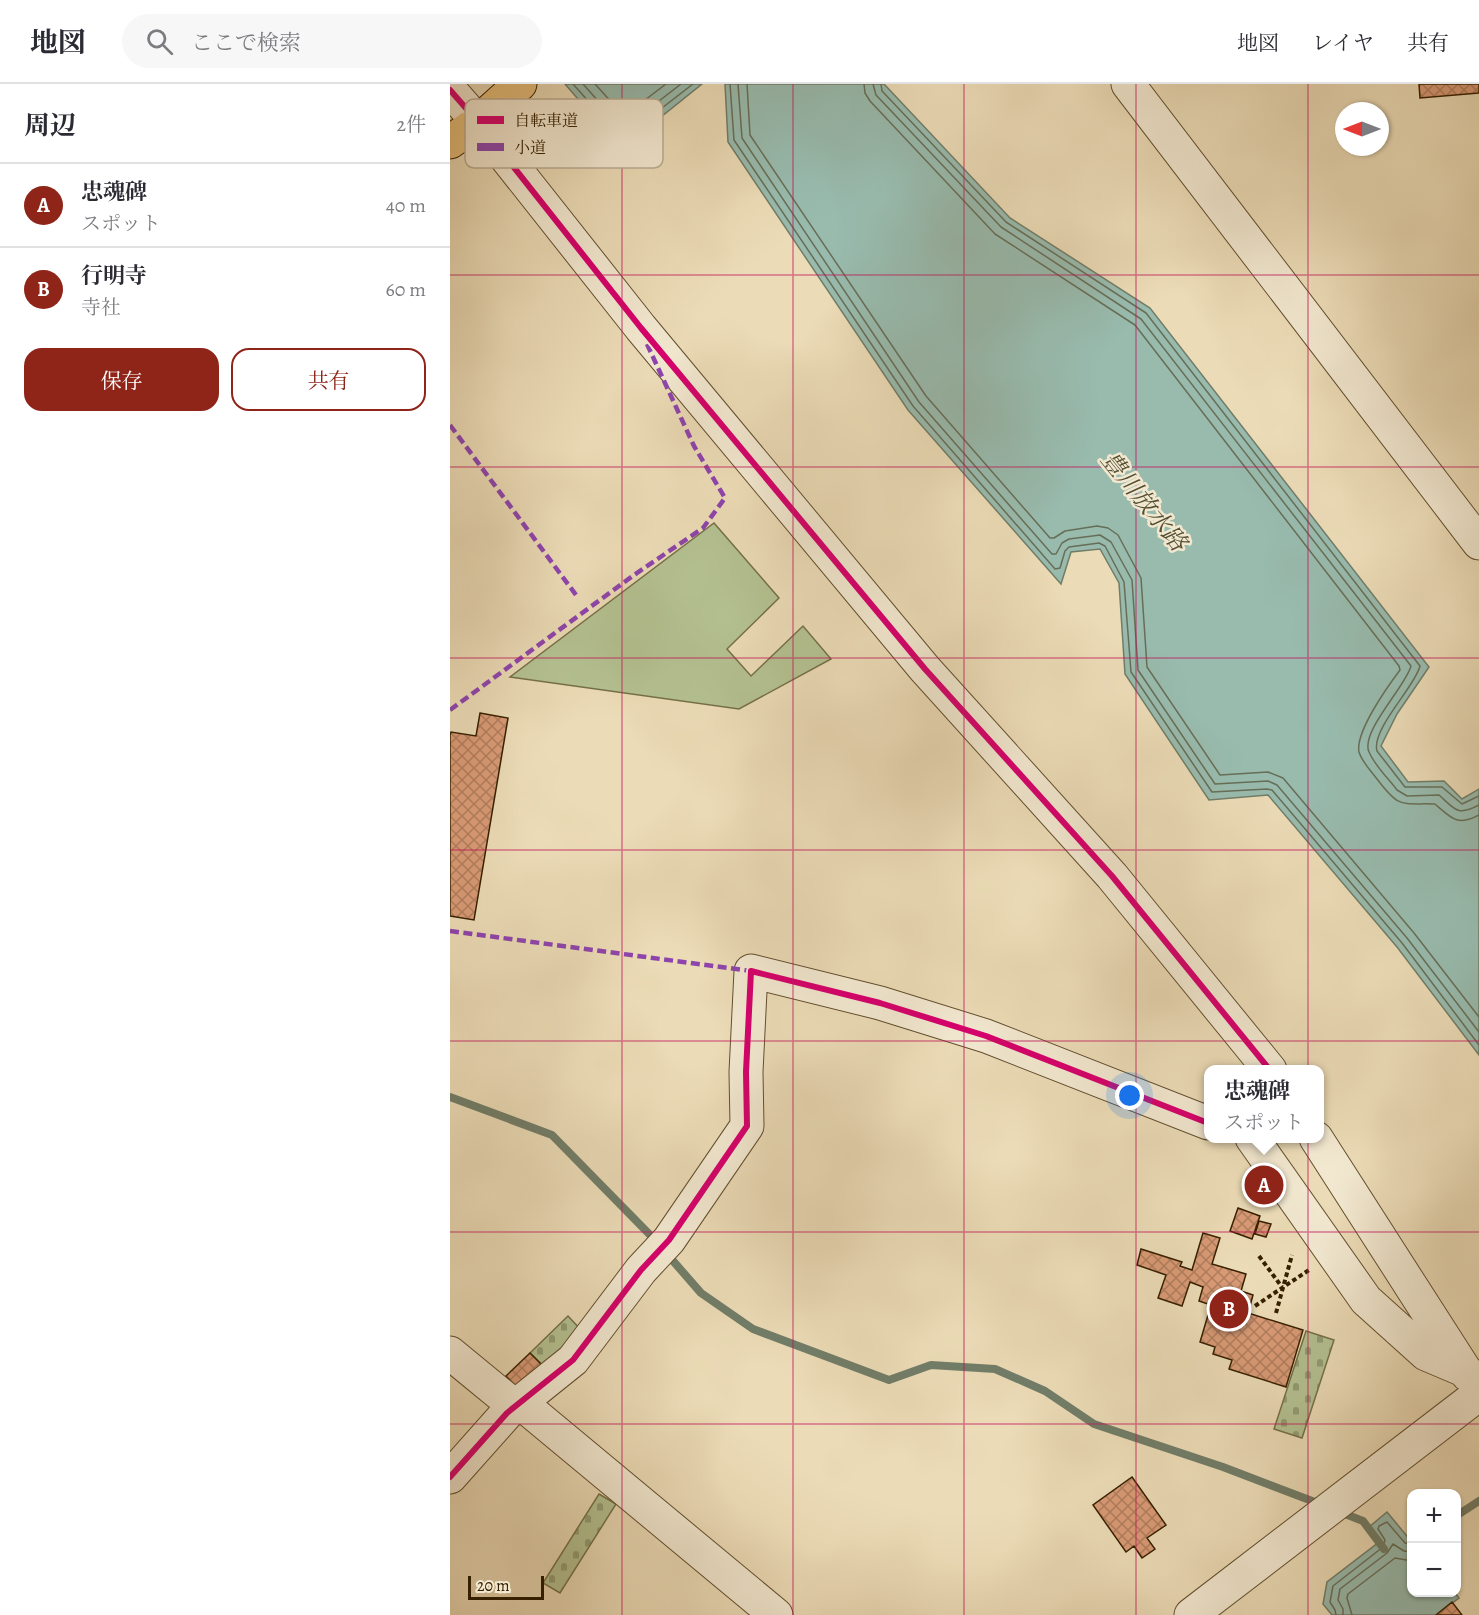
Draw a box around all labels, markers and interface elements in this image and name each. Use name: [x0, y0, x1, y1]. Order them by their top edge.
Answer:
search box: [122, 14, 542, 68]
text: 地図: [30, 24, 86, 62]
icon: search: [143, 25, 176, 58]
text: ここで検索: [191, 28, 301, 58]
text: 地図: [1237, 29, 1279, 57]
text: レイヤ: [1312, 29, 1374, 57]
text: 共有: [1407, 29, 1449, 57]
legend: [465, 99, 663, 168]
north arrow: [1335, 102, 1389, 156]
text: 周辺: [24, 108, 76, 143]
text: 自転車道: [514, 110, 578, 132]
text: 2件: [397, 111, 426, 138]
text: 小道: [514, 137, 546, 159]
text: 忠魂碑: [81, 177, 147, 207]
text: A: [37, 192, 50, 219]
text: 40 m: [386, 192, 426, 219]
text: スポット: [81, 210, 161, 237]
text: 行明寺: [81, 261, 147, 291]
text: B: [37, 276, 50, 303]
text: 60 m: [386, 276, 426, 303]
text: 寺社: [81, 294, 121, 321]
button: 保存: [24, 348, 219, 411]
button: 共有: [231, 348, 426, 411]
water label: 豊川放水路: [1094, 444, 1195, 559]
popup: [1204, 1065, 1324, 1143]
text: 忠魂碑: [1224, 1076, 1290, 1106]
your location: [1115, 1081, 1144, 1110]
text: スポット: [1224, 1109, 1304, 1136]
pin: A: [1244, 1162, 1284, 1208]
pin: B: [1210, 1286, 1248, 1332]
map controls: [1407, 1489, 1461, 1597]
button: +: [1407, 1489, 1461, 1543]
button: −: [1407, 1543, 1461, 1597]
scale bar: [468, 1573, 544, 1600]
text: 20 m: [477, 1575, 510, 1597]

